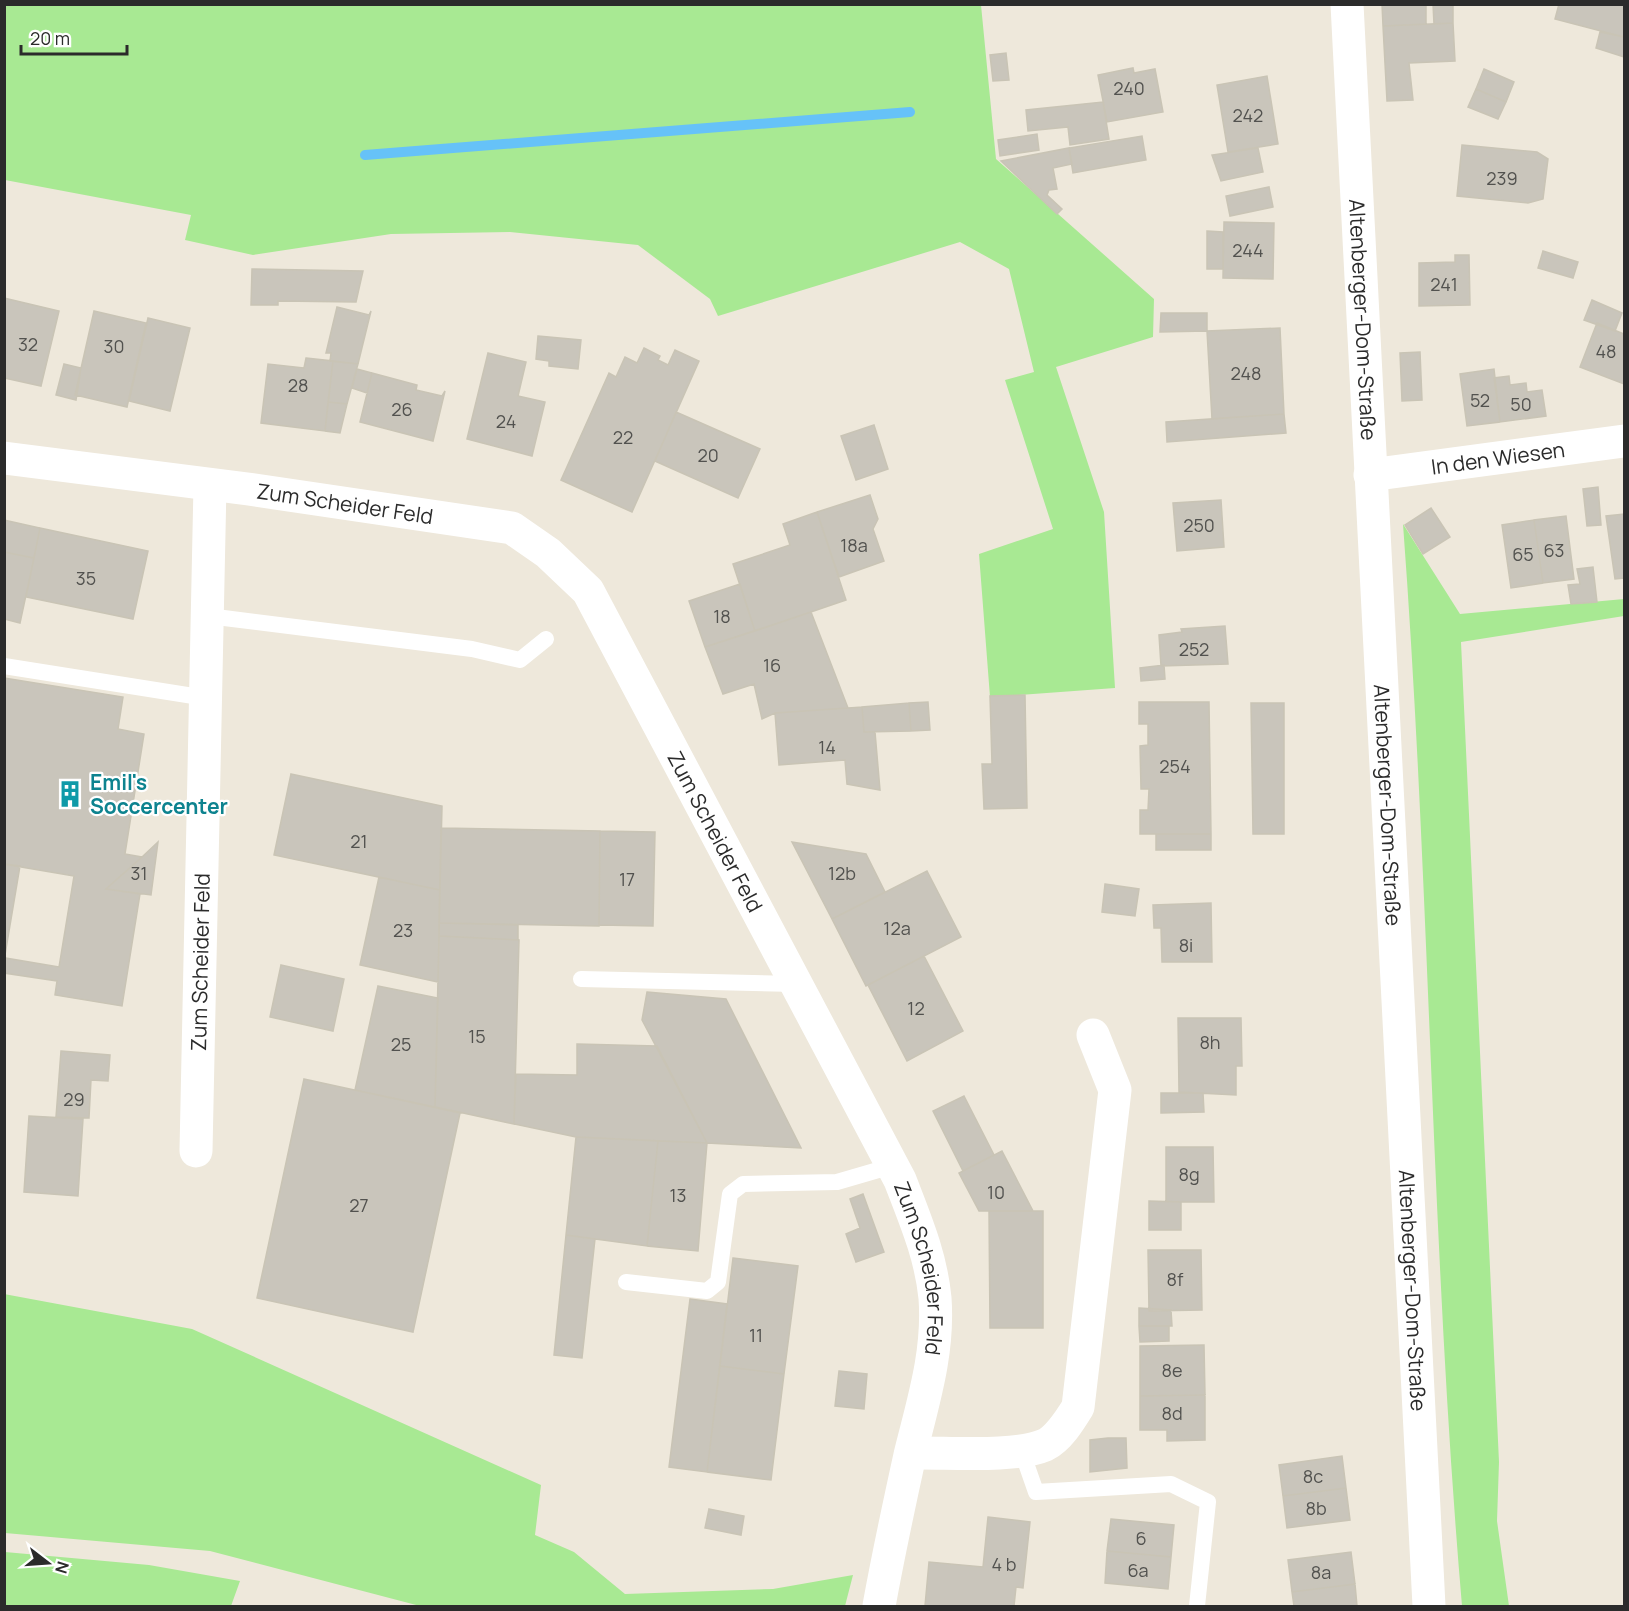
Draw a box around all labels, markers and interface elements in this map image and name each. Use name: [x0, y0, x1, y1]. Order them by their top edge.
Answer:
scale bar: [21, 18, 128, 56]
text: 20 m: [30, 26, 70, 50]
house number: 240: [1113, 76, 1145, 100]
house number: 242: [1233, 103, 1263, 127]
house number: 239: [1486, 166, 1518, 190]
street label: Altenberger-Dom-Straße: [1343, 198, 1383, 441]
house number: 244: [1232, 238, 1264, 262]
house number: 241: [1430, 272, 1458, 296]
house number: 32: [18, 332, 38, 356]
house number: 30: [104, 334, 124, 358]
house number: 48: [1595, 339, 1617, 363]
house number: 248: [1231, 361, 1261, 385]
house number: 28: [288, 373, 308, 397]
house number: 52: [1470, 388, 1490, 412]
house number: 50: [1510, 392, 1532, 416]
house number: 26: [391, 397, 413, 421]
house number: 24: [496, 409, 516, 433]
house number: 22: [613, 425, 633, 449]
street label: In den Wiesen: [1429, 435, 1566, 481]
house number: 20: [697, 443, 719, 467]
street label: Zum Scheider Feld: [255, 476, 435, 530]
house number: 250: [1183, 513, 1215, 537]
house number: 18a: [840, 533, 868, 557]
house number: 63: [1543, 538, 1565, 562]
house number: 65: [1512, 542, 1534, 566]
house number: 35: [76, 566, 96, 590]
house number: 18: [713, 604, 731, 628]
house number: 252: [1179, 637, 1209, 661]
house number: 16: [763, 653, 781, 677]
street label: Altenberger-Dom-Straße: [1368, 683, 1408, 926]
house number: 14: [818, 735, 836, 759]
street label: Zum Scheider Feld: [661, 746, 769, 917]
house number: 254: [1159, 754, 1191, 778]
place label: Emil's Soccercenter: [90, 768, 228, 820]
building icon: Emil's Soccercenter: [55, 779, 85, 809]
house number: 21: [350, 829, 368, 853]
house number: 31: [131, 861, 147, 885]
house number: 12b: [828, 861, 856, 885]
house number: 17: [619, 867, 635, 891]
street label: Zum Scheider Feld: [184, 873, 216, 1051]
house number: 12a: [883, 916, 911, 940]
house number: 23: [393, 918, 413, 942]
house number: 8i: [1179, 933, 1193, 957]
house number: 12: [907, 996, 925, 1020]
house number: 15: [468, 1024, 486, 1048]
house number: 8h: [1199, 1030, 1221, 1054]
house number: 25: [391, 1032, 411, 1056]
house number: 29: [63, 1087, 85, 1111]
house number: 8g: [1178, 1162, 1200, 1186]
street label: Altenberger-Dom-Straße: [1393, 1169, 1433, 1412]
street label: Zum Scheider Feld: [888, 1177, 950, 1357]
house number: 10: [987, 1180, 1005, 1204]
house number: 13: [670, 1183, 686, 1207]
house number: 27: [349, 1193, 369, 1217]
house number: 8f: [1167, 1267, 1184, 1291]
house number: 11: [749, 1323, 763, 1347]
house number: 8e: [1162, 1358, 1182, 1382]
house number: 8d: [1161, 1401, 1183, 1425]
house number: 8c: [1303, 1464, 1323, 1488]
house number: 8b: [1305, 1496, 1327, 1520]
house number: 6: [1135, 1526, 1147, 1550]
north arrow: [18, 1533, 78, 1593]
house number: 4 b: [992, 1552, 1016, 1576]
house number: 6a: [1127, 1558, 1149, 1582]
text: N: [50, 1559, 75, 1576]
house number: 8a: [1311, 1560, 1331, 1584]

